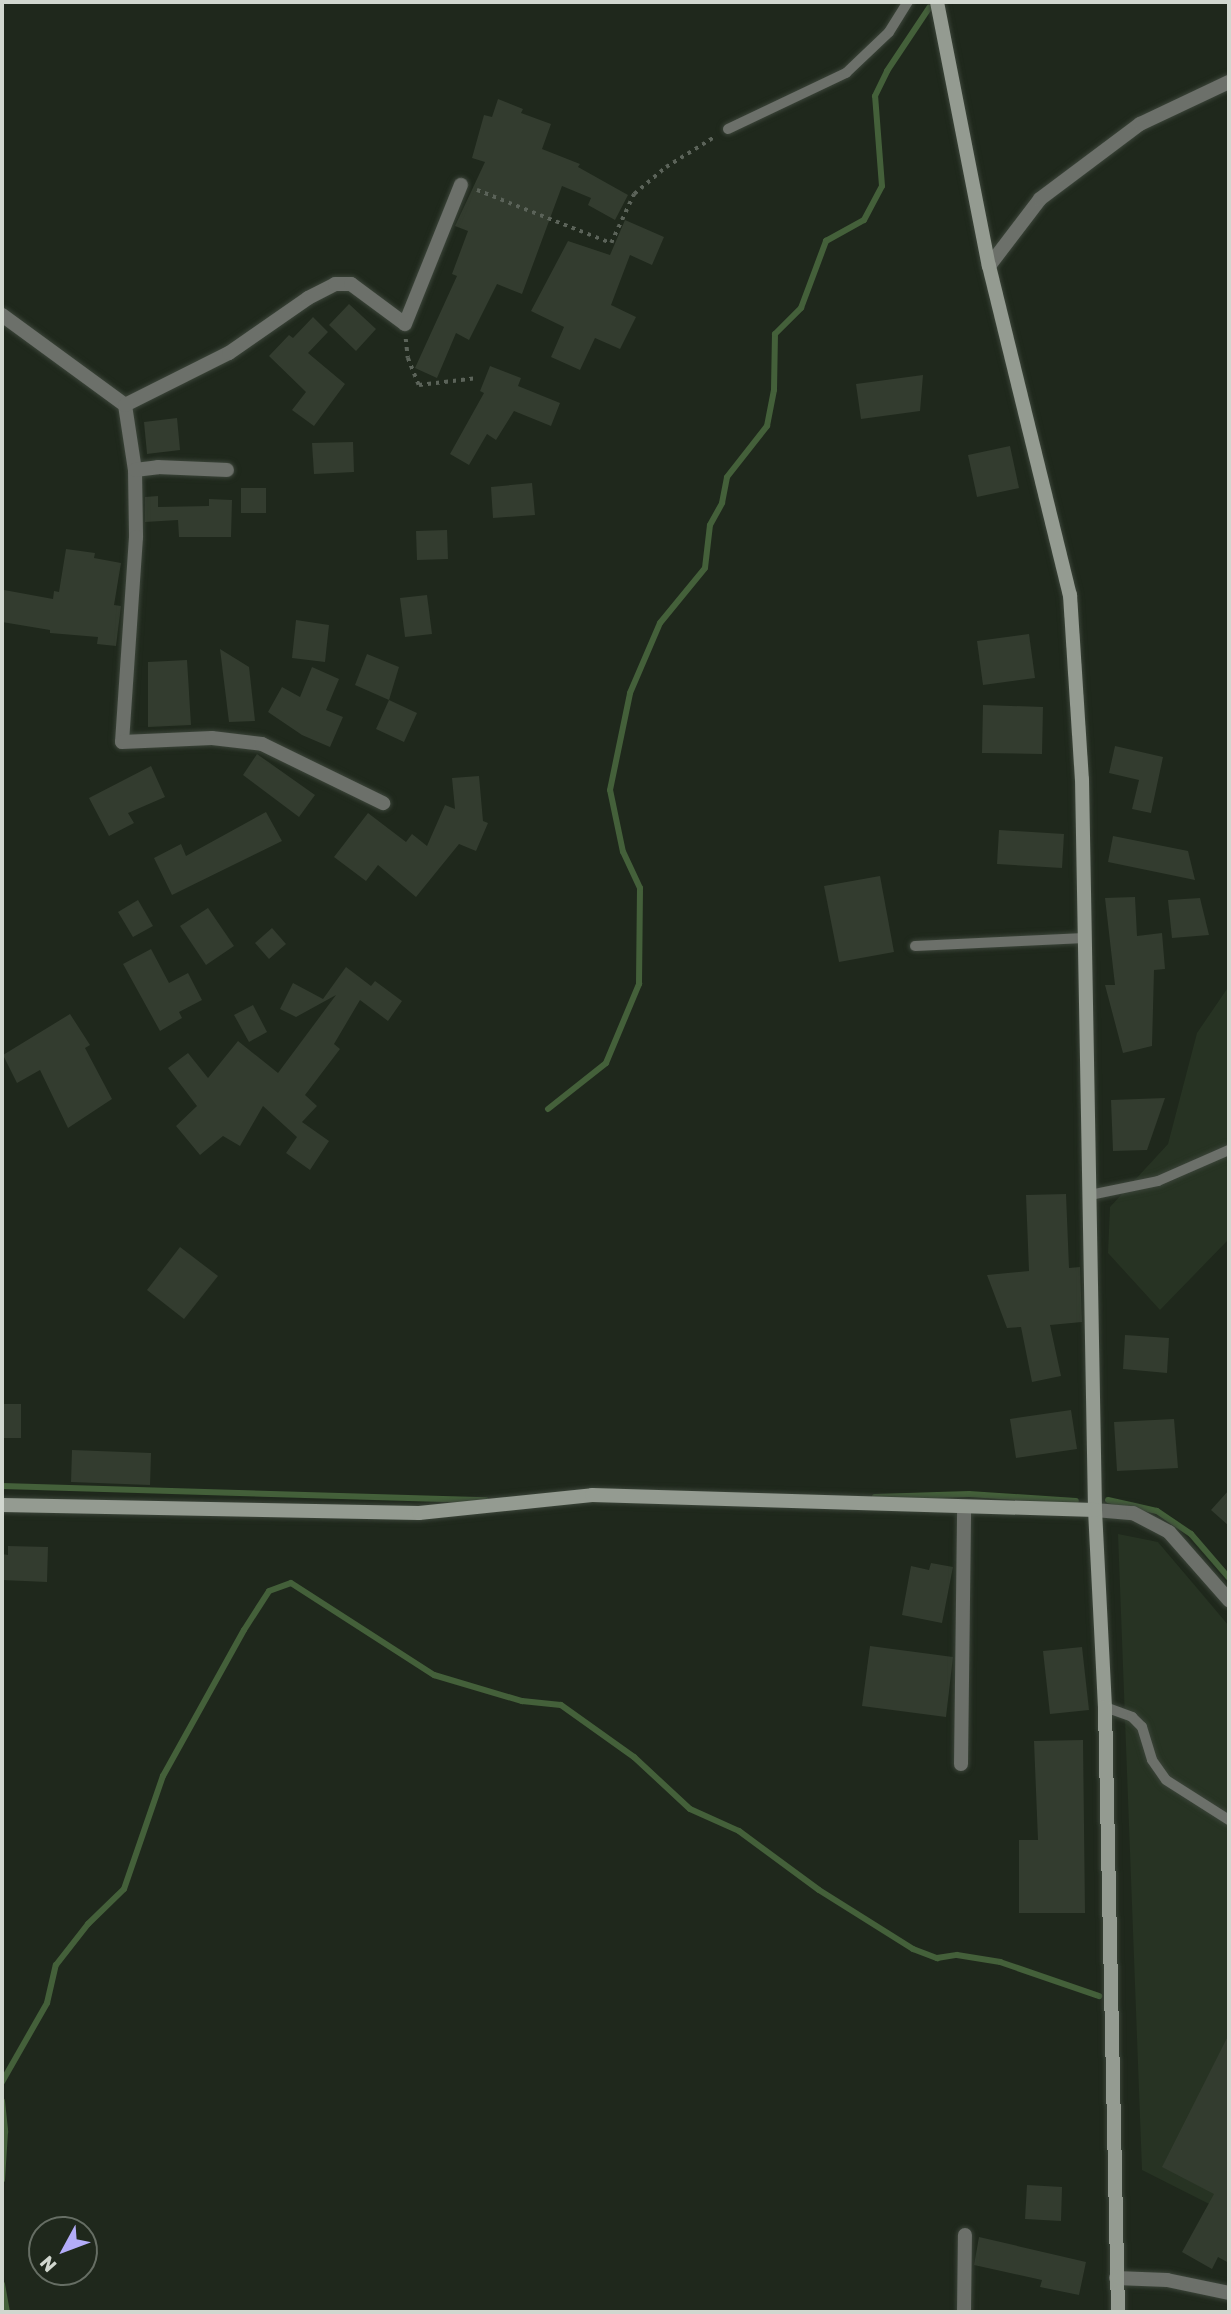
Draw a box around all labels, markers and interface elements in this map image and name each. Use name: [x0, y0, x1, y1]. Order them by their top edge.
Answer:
north arrow: [28, 2216, 98, 2286]
text: N: [35, 2251, 61, 2277]

